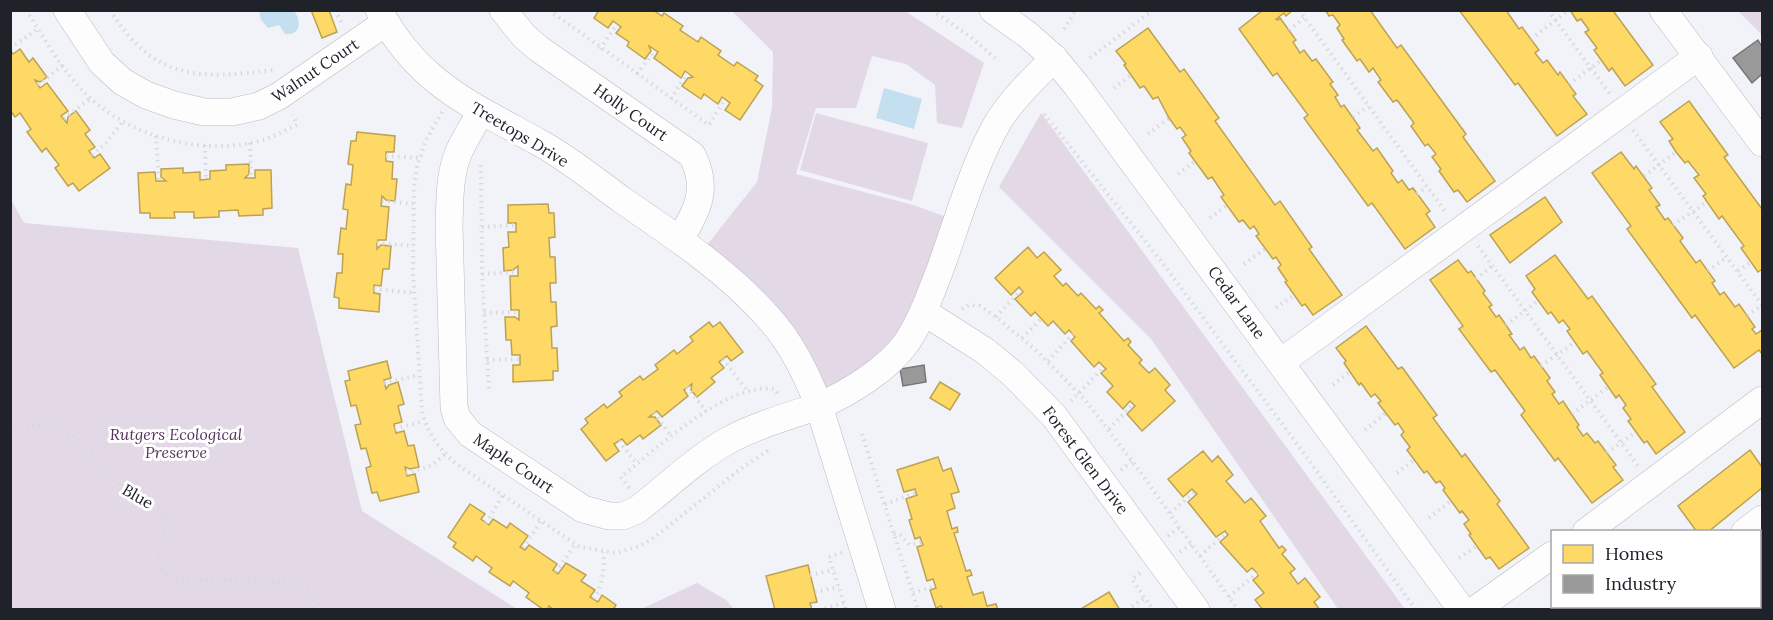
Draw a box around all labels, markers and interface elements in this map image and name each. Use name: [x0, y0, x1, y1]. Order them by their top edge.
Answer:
street label: Walnut Court: [268, 33, 363, 107]
street label: Holly Court: [590, 79, 673, 145]
street label: Treetops Drive: [467, 97, 573, 171]
street label: Cedar Lane: [1204, 262, 1270, 343]
street label: Forest Glen Drive: [1039, 402, 1133, 518]
park label: Rutgers Ecological Preserve: [110, 424, 243, 462]
street label: Maple Court: [470, 429, 559, 498]
street label: Blue: [119, 479, 157, 513]
legend: [1551, 530, 1761, 608]
text: Homes: [1605, 542, 1663, 565]
text: Industry: [1605, 572, 1677, 595]

